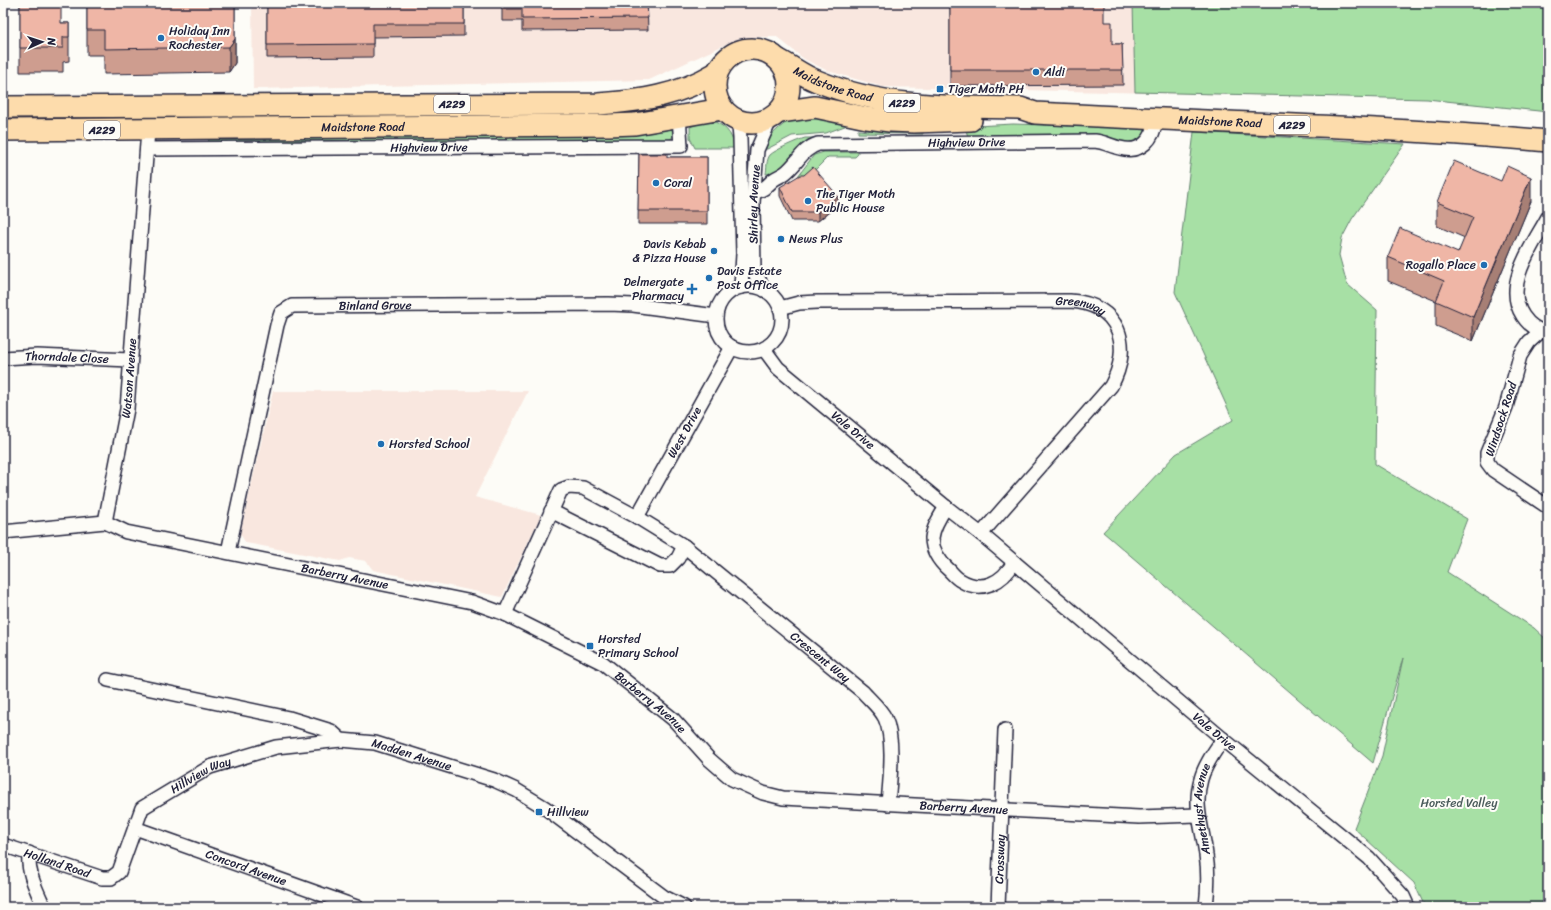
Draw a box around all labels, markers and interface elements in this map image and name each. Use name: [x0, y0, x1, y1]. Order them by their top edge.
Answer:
place label: Holiday Inn Rochester: [169, 20, 230, 56]
north arrow: [22, 22, 62, 62]
marker: Holiday Inn Rochester: [156, 33, 166, 43]
text: N: [42, 36, 61, 46]
street label: Maidstone Road: [789, 60, 875, 109]
place label: Aldi: [1043, 61, 1066, 83]
marker: Aldi: [1031, 67, 1041, 77]
place label: Tiger Moth PH: [948, 78, 1025, 100]
marker: Tiger Moth PH: [935, 84, 945, 94]
road number: A229: [884, 94, 920, 112]
road number: A229: [434, 95, 470, 113]
street label: Maidstone Road: [1178, 109, 1263, 134]
street label: Maidstone Road: [321, 116, 405, 138]
road number: A229: [1274, 116, 1310, 134]
road number: A229: [84, 121, 120, 139]
street label: Highview Drive: [928, 131, 1006, 154]
street label: Highview Drive: [390, 136, 468, 159]
street label: Shirley Avenue: [742, 164, 767, 244]
place label: Coral: [664, 172, 693, 194]
marker: Coral: [651, 178, 661, 188]
place label: The Tiger Moth Public House: [816, 183, 895, 219]
marker: The Tiger Moth Public House: [803, 196, 813, 206]
place label: News Plus: [789, 228, 843, 250]
place label: Davis Kebab & Pizza House: [632, 233, 706, 269]
marker: News Plus: [776, 234, 786, 244]
marker: Davis Kebab & Pizza House: [709, 246, 719, 256]
place label: Rogallo Place: [1406, 254, 1476, 276]
place label: Davis Estate Post Office: [717, 260, 782, 296]
marker: Rogallo Place: [1479, 260, 1489, 270]
place label: Delmergate Pharmacy: [623, 271, 685, 307]
marker: Davis Estate Post Office: [704, 273, 714, 283]
marker: Delmergate Pharmacy: [687, 284, 697, 294]
street label: Greenway: [1055, 290, 1112, 322]
street label: Binland Grove: [339, 294, 412, 317]
street label: Watson Avenue: [114, 337, 143, 420]
street label: Thorndale Close: [24, 345, 109, 370]
street label: Windsock Road: [1479, 378, 1524, 459]
street label: West Drive: [661, 402, 708, 462]
street label: Vale Drive: [826, 405, 880, 455]
place label: Horsted School: [389, 433, 470, 455]
marker: Horsted School: [376, 439, 386, 449]
street label: Barberry Avenue: [299, 557, 391, 596]
street label: Crescent Way: [785, 626, 856, 689]
place label: Horsted Primary School: [598, 628, 679, 664]
marker: Horsted Primary School: [585, 641, 595, 651]
street label: Barberry Avenue: [610, 665, 692, 739]
street label: Vale Drive: [1188, 707, 1242, 757]
street label: Madden Avenue: [369, 732, 454, 777]
street label: Hillview Way: [166, 750, 234, 800]
street label: Amethyst Avenue: [1187, 759, 1217, 857]
park label: Horsted Valley: [1420, 792, 1498, 814]
street label: Barberry Avenue: [919, 794, 1009, 821]
place label: Hillview: [547, 801, 589, 823]
marker: Hillview: [534, 807, 544, 817]
street label: Crossway: [988, 833, 1012, 884]
street label: Holland Road: [21, 842, 94, 885]
street label: Concord Avenue: [202, 843, 290, 892]

